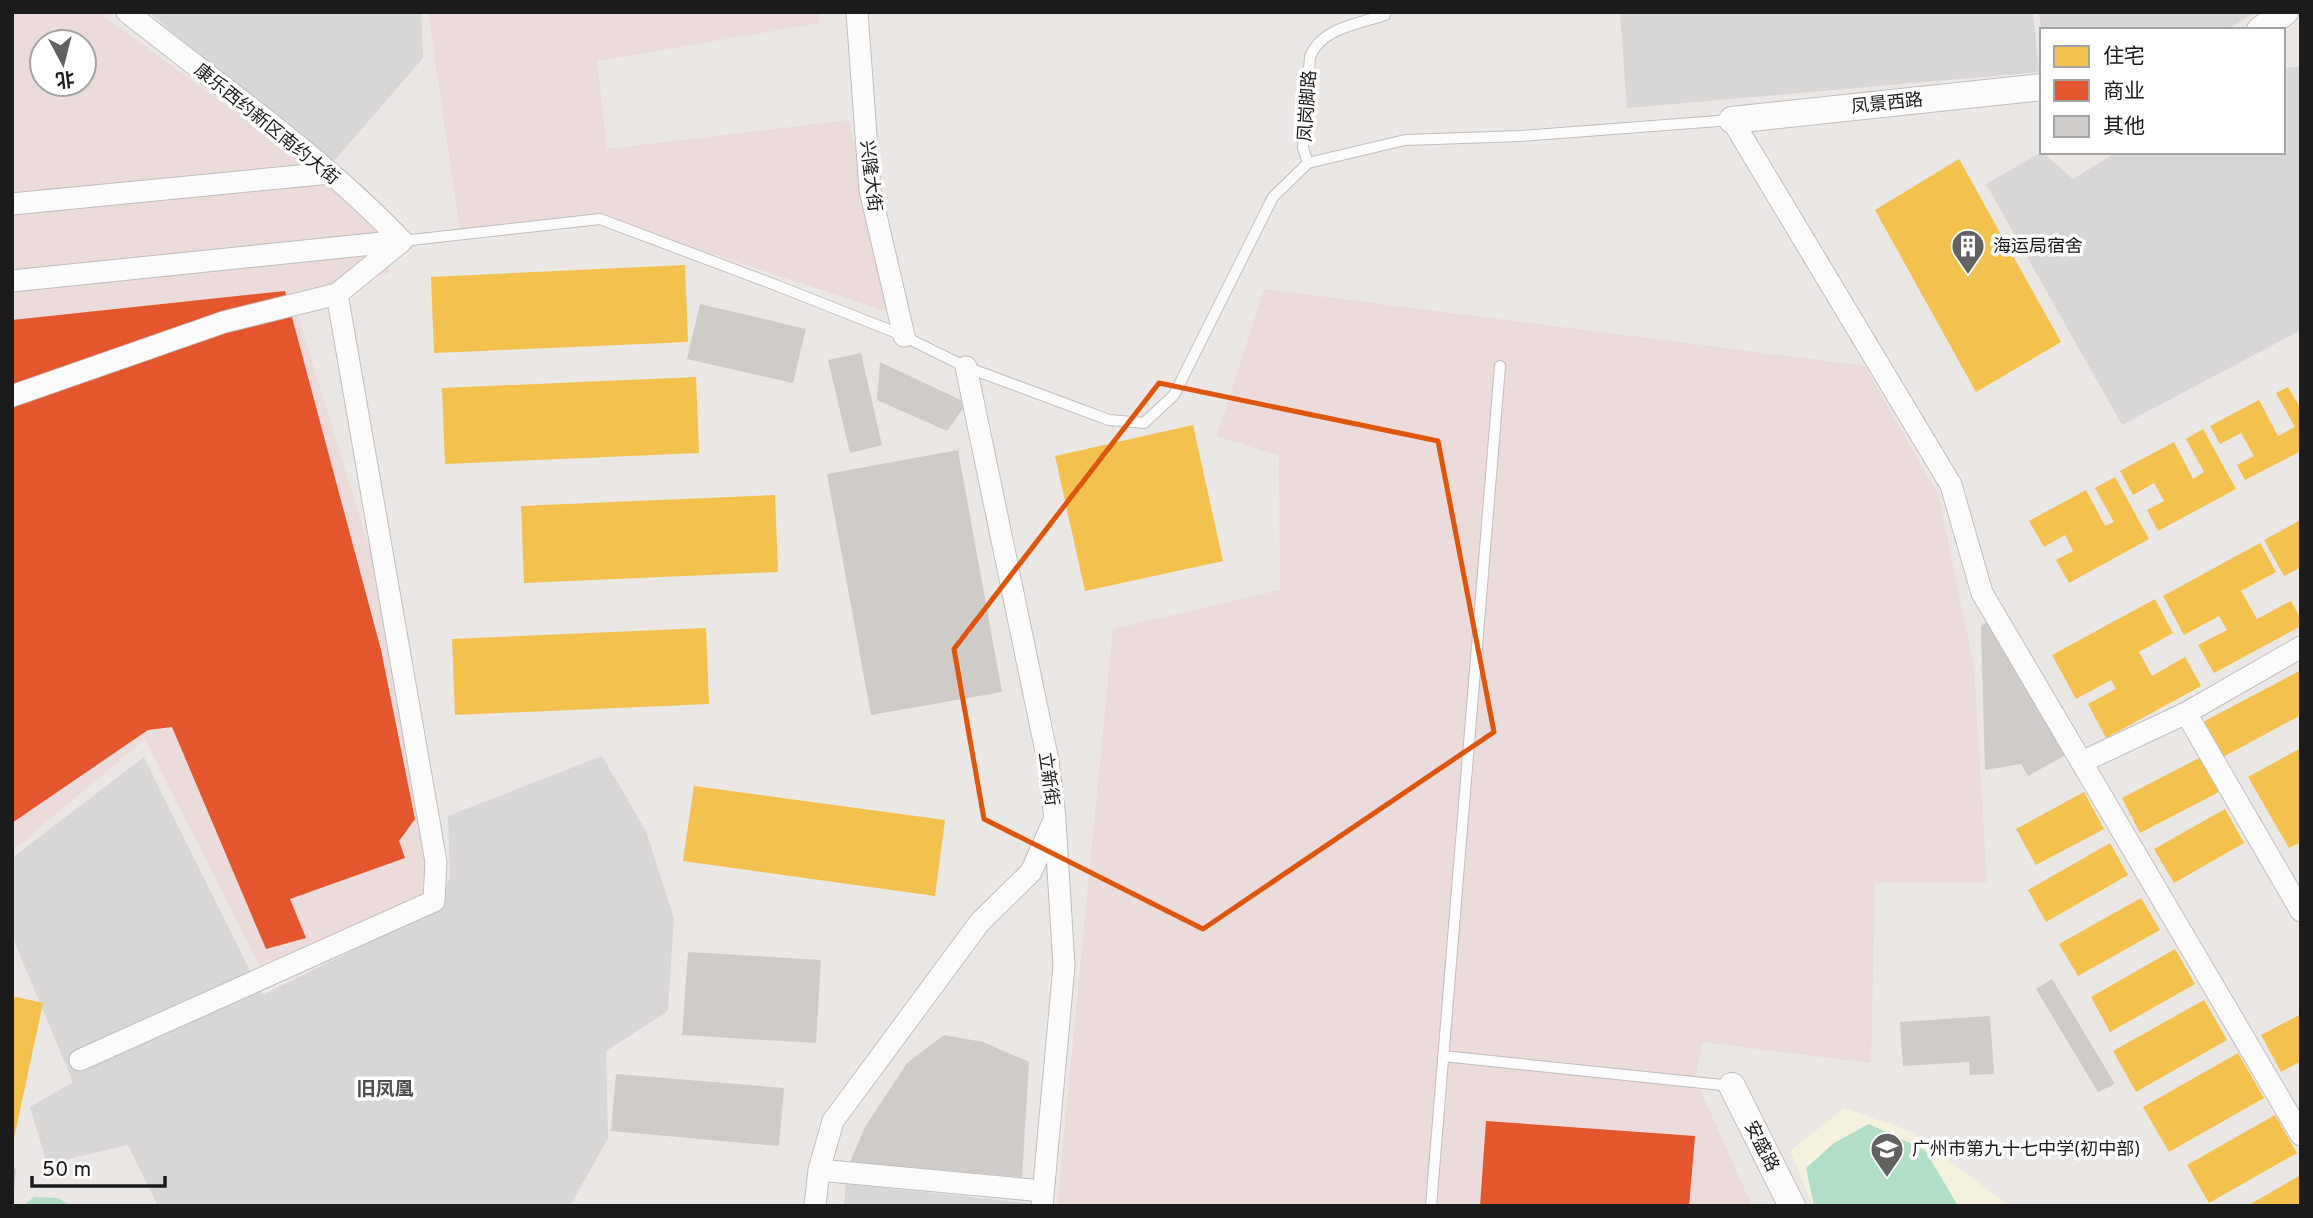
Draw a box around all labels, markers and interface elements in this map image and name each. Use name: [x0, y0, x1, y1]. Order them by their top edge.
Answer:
north arrow: [28, 28, 98, 98]
legend: [2040, 28, 2285, 154]
text: 住宅: [2103, 44, 2145, 71]
street label: 康乐西约新区南约大街: [189, 60, 343, 191]
text: 北: [54, 65, 76, 91]
street label: 凤岗脚路: [1295, 69, 1322, 143]
text: 商业: [2103, 79, 2145, 106]
street label: 凤景西路: [1850, 89, 1924, 120]
text: 其他: [2103, 114, 2145, 141]
street label: 兴隆大街: [854, 139, 885, 213]
building icon: 海运局宿舍: [1949, 227, 1987, 276]
place label: 海运局宿舍: [1993, 236, 2083, 259]
street label: 立新街: [1032, 751, 1063, 808]
district label: 旧凤凰: [356, 1078, 414, 1102]
street label: 安盛路: [1738, 1117, 1783, 1176]
school or university icon: 广州市第九十七中学(初中部): [1868, 1130, 1906, 1179]
place label: 广州市第九十七中学(初中部): [1912, 1139, 2140, 1162]
scale bar: [32, 1144, 164, 1188]
text: 50 m: [42, 1157, 91, 1184]

